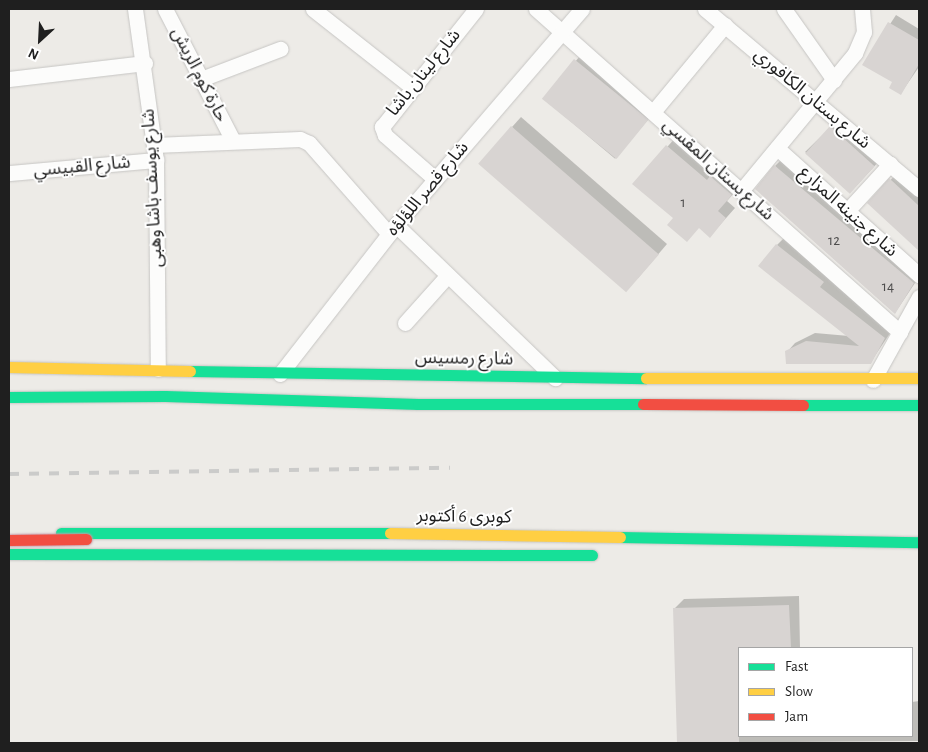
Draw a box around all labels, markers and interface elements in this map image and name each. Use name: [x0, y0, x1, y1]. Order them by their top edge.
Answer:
north arrow: [15, 15, 65, 65]
street label: حارة كوم الريش: [166, 24, 232, 126]
street label: شارع لينان باشا: [382, 25, 466, 121]
street label: شارع بستان الكافوري: [749, 44, 875, 154]
text: N: [26, 45, 41, 62]
street label: شارع يوسف باشا وهبى: [138, 108, 168, 268]
street label: شارع بستان المقسي: [658, 114, 778, 226]
street label: شارع قصر اللؤلؤه: [382, 137, 474, 241]
street label: شارع القبيسي: [33, 152, 131, 182]
street label: شارع جنينه المزارع: [794, 162, 902, 262]
house number: 1: [680, 194, 686, 212]
house number: 12: [828, 232, 840, 250]
house number: 14: [882, 278, 894, 296]
street label: شارع رمسيس: [415, 347, 513, 371]
street label: كوبرى 6 أكتوبر: [416, 505, 512, 529]
legend: [738, 647, 913, 737]
text: Fast: [785, 659, 808, 674]
text: Slow: [785, 684, 813, 699]
text: Jam: [785, 709, 808, 724]

